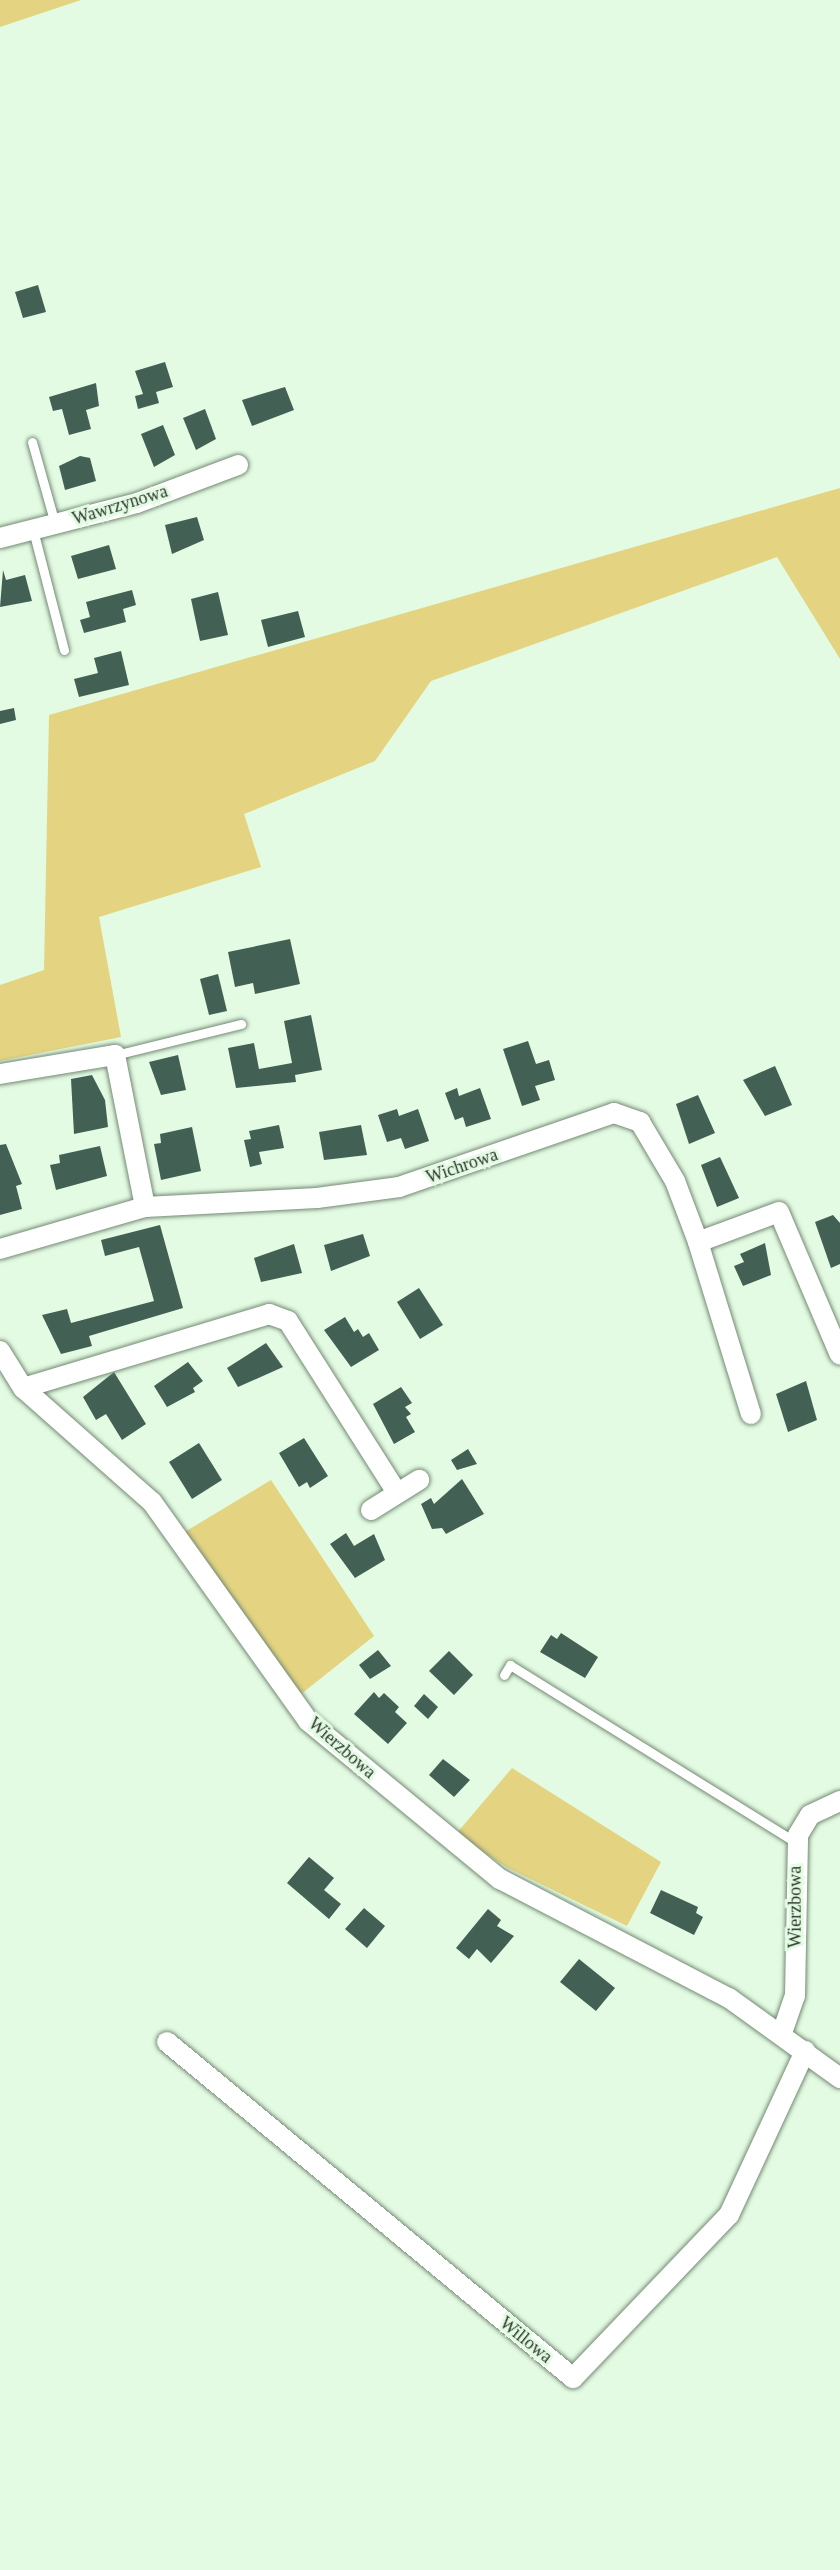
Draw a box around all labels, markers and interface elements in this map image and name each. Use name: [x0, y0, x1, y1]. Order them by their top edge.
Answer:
street label: Wawrzynowa: [70, 480, 170, 530]
street label: Wichrowa: [423, 1144, 501, 1188]
street label: Wierzbowa: [304, 1713, 380, 1783]
street label: Wierzbowa: [784, 1866, 806, 1948]
street label: Willowa: [495, 2312, 557, 2368]

